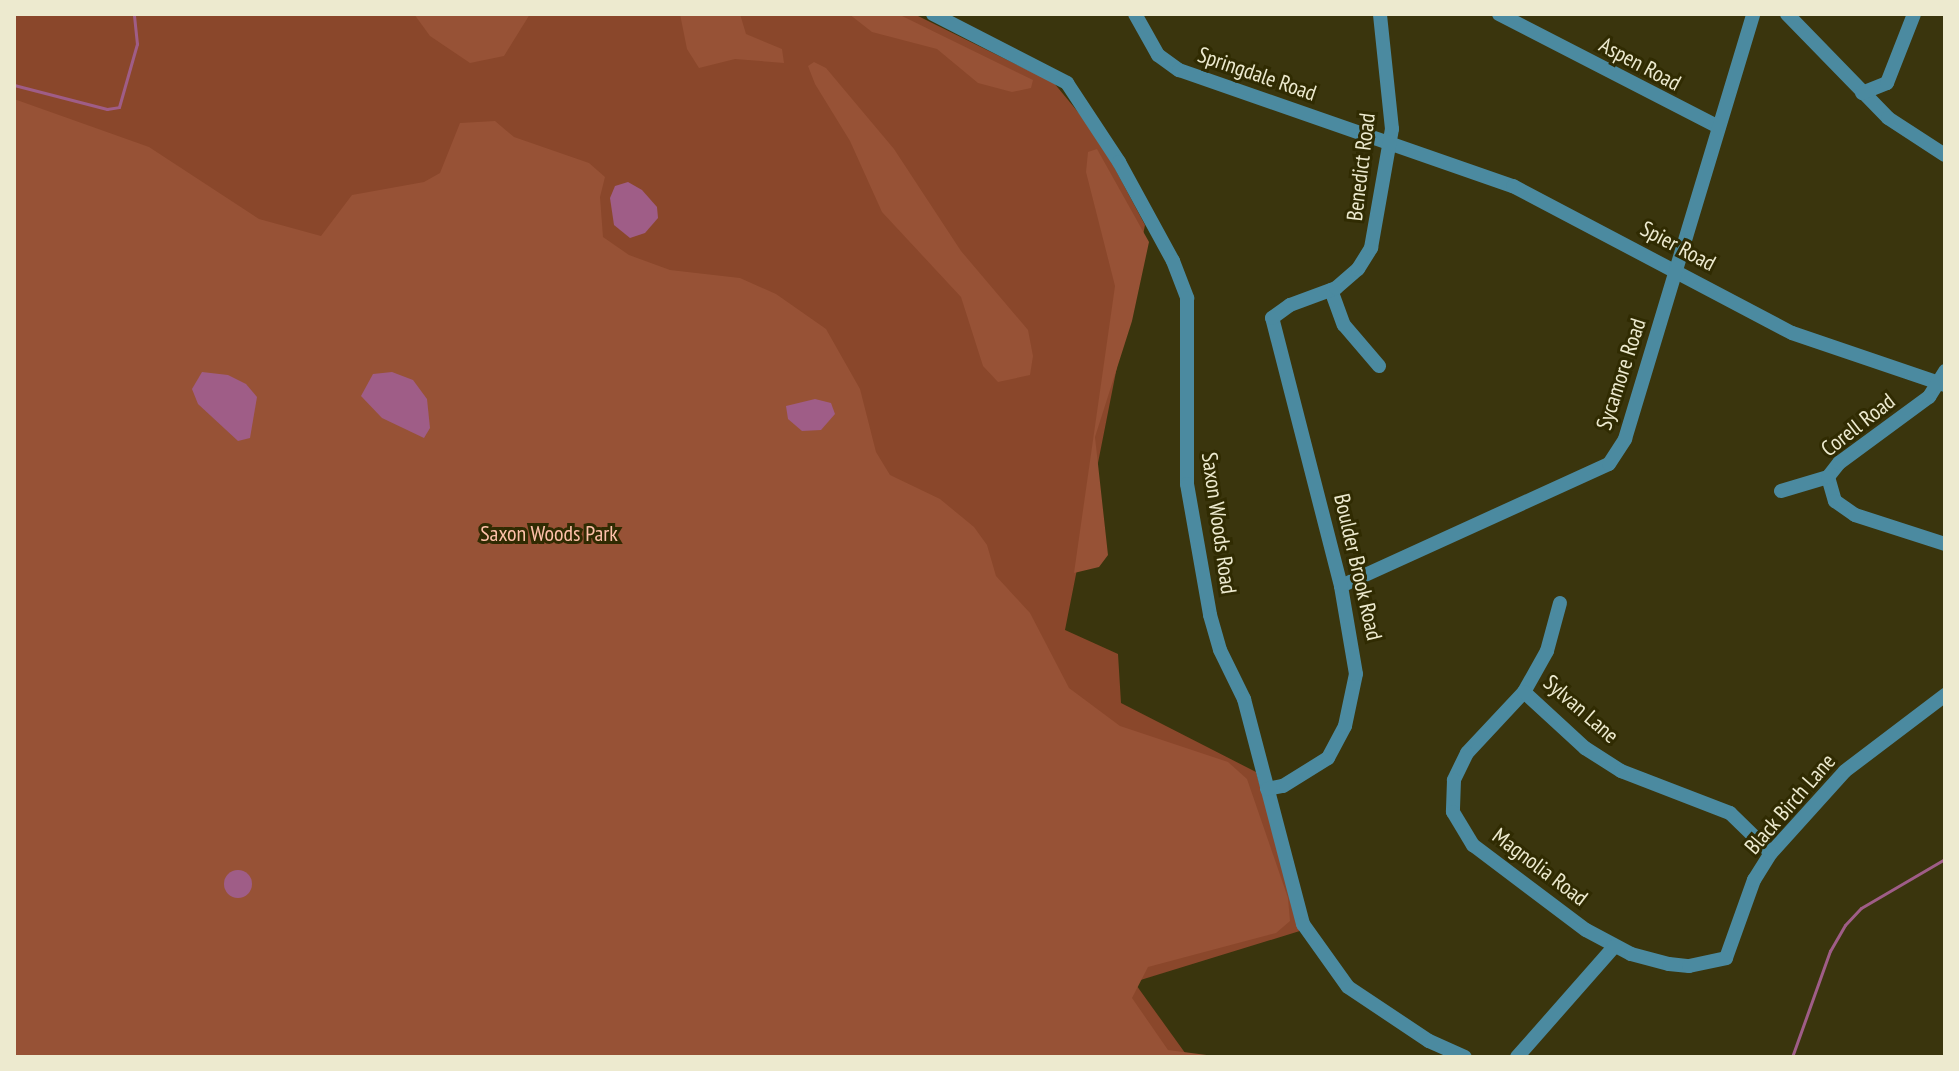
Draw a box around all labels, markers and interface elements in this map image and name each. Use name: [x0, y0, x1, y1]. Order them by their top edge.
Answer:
street label: Aspen Road: [1595, 32, 1685, 96]
street label: Springdale Road: [1194, 41, 1320, 107]
street label: Benedict Road: [1341, 112, 1381, 222]
street label: Spier Road: [1636, 215, 1720, 277]
street label: Sycamore Road: [1591, 315, 1651, 433]
street label: Corell Road: [1816, 388, 1900, 462]
street label: Saxon Woods Road: [1196, 450, 1242, 596]
street label: Boulder Brook Road: [1328, 491, 1388, 643]
park label: Saxon Woods Park: [480, 521, 618, 547]
street label: Sylvan Lane: [1538, 669, 1624, 749]
street label: Black Birch Lane: [1739, 748, 1841, 860]
street label: Magnolia Road: [1487, 823, 1593, 911]

